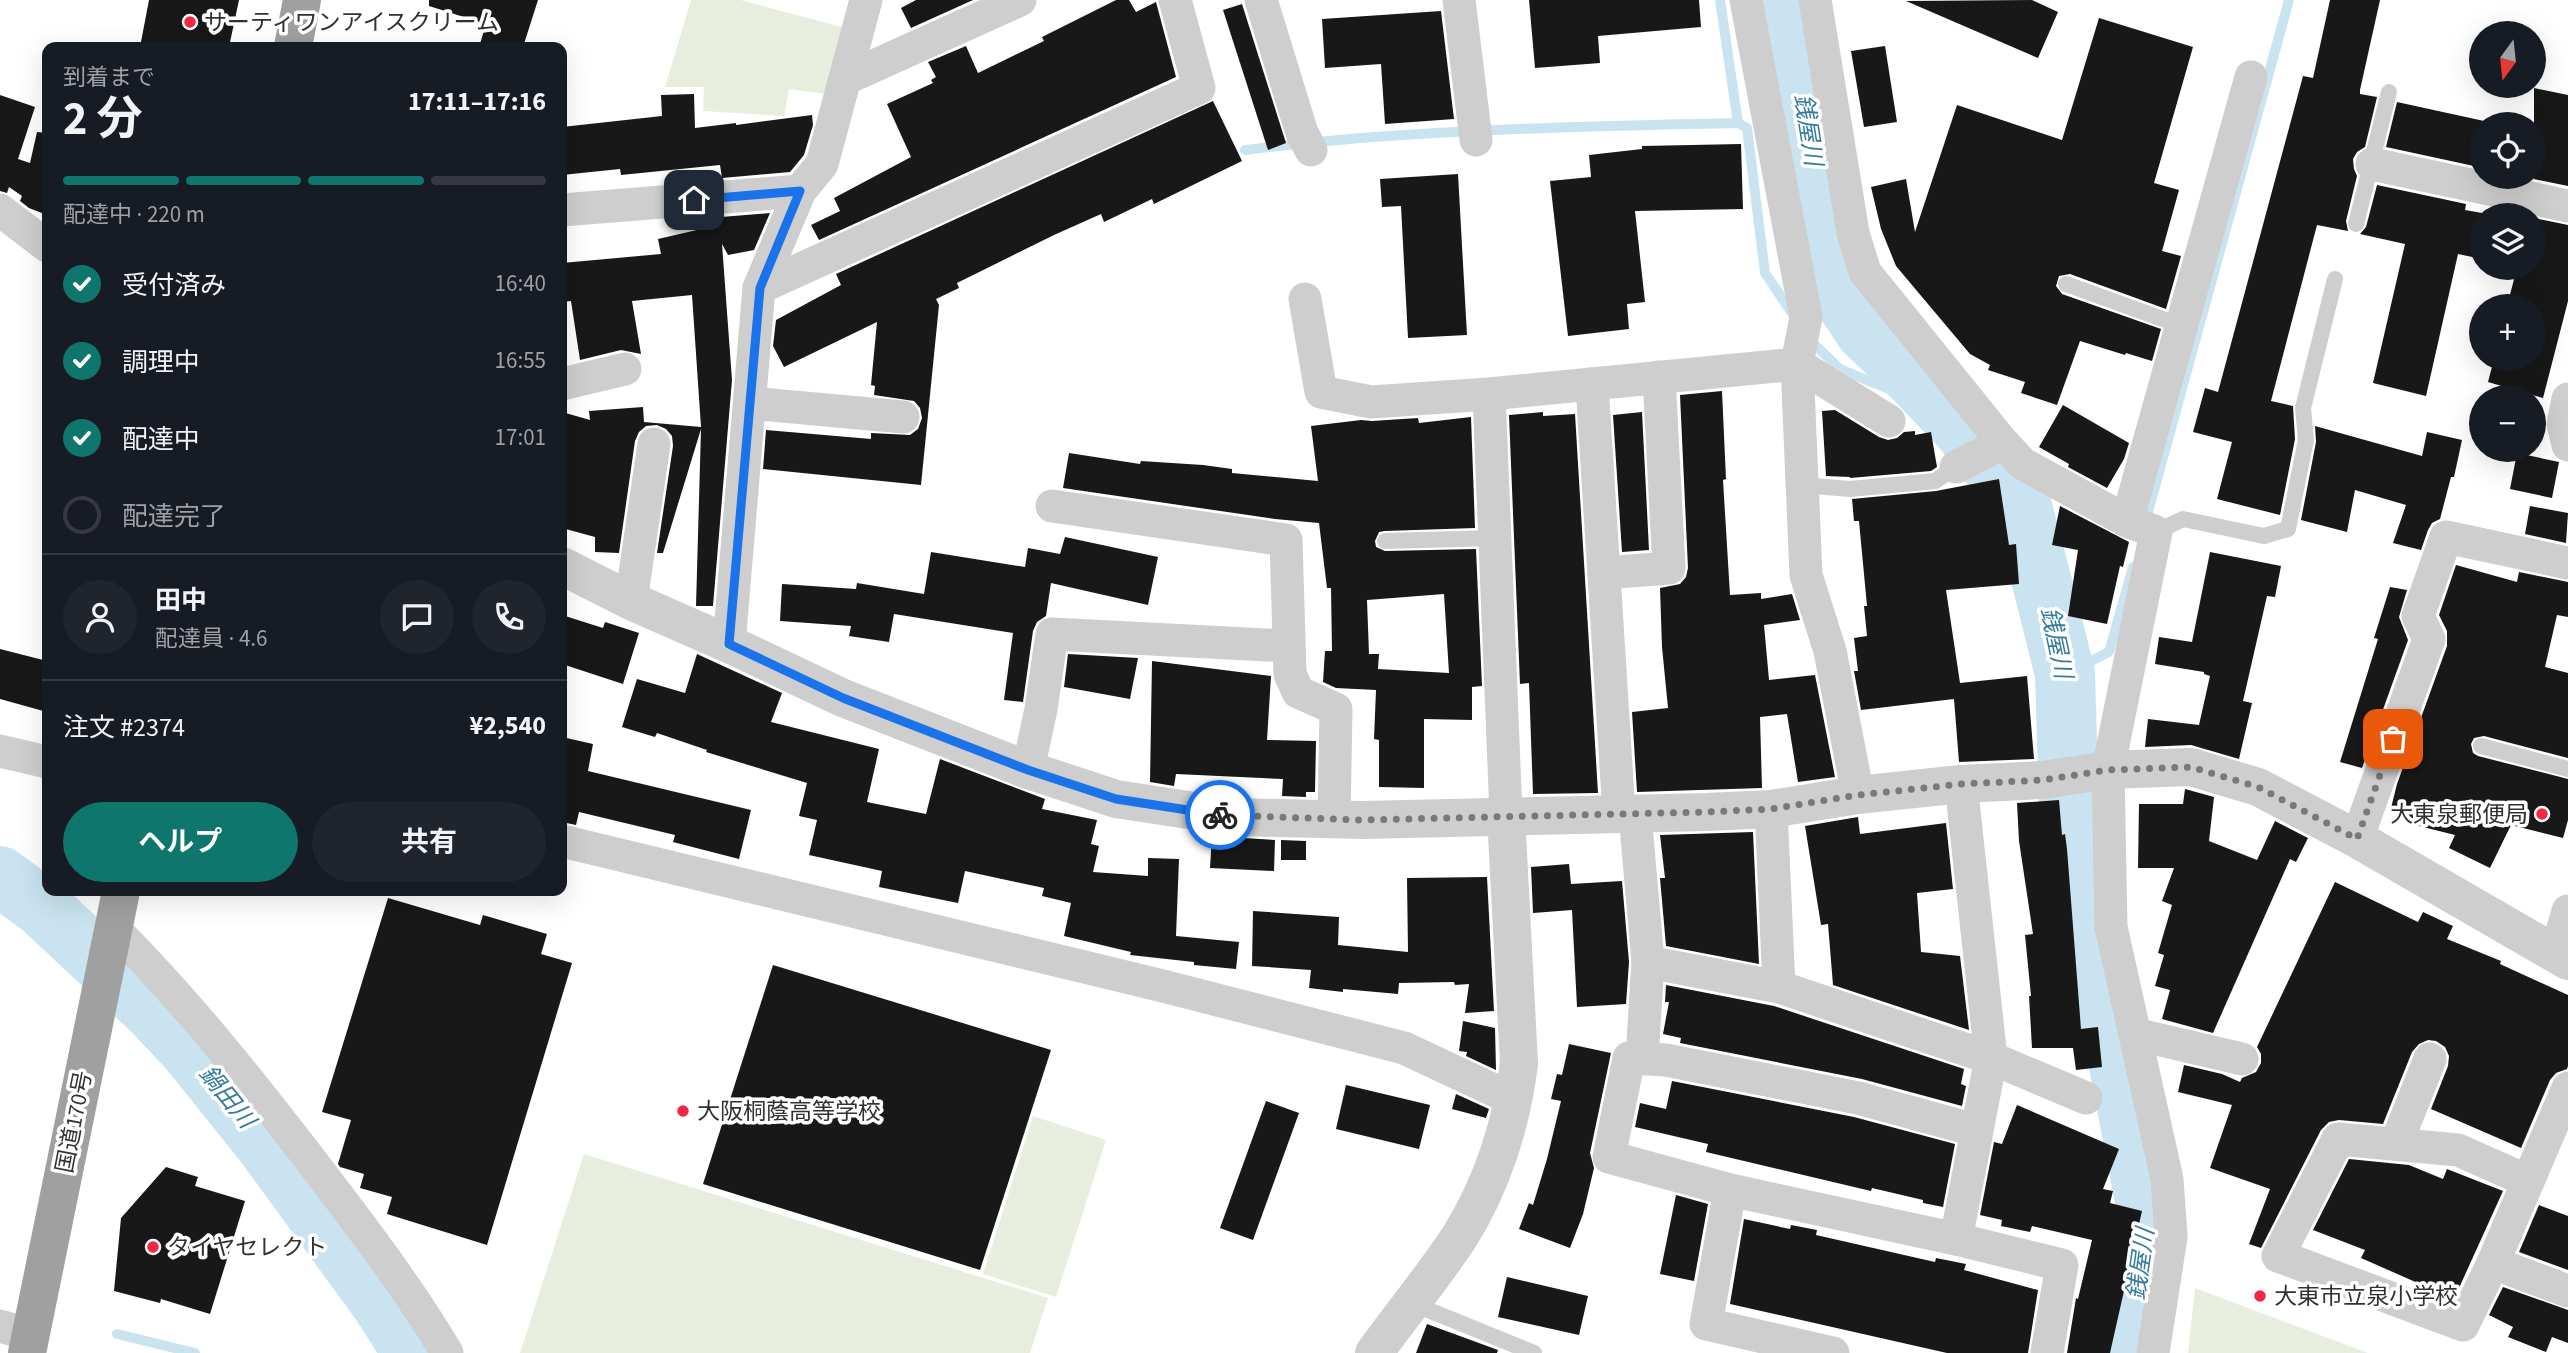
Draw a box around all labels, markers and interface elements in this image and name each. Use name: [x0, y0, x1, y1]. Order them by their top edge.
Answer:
place label: サーティワンアイスクリーム: [204, 6, 499, 39]
marker: サーティワンアイスクリーム: [182, 14, 198, 30]
north arrow: [2469, 21, 2546, 98]
map controls: [2469, 21, 2546, 462]
text: 到着まで: [63, 61, 155, 94]
text: 17:11–17:16: [408, 83, 546, 120]
text: 2 分: [63, 87, 143, 152]
water label: 銭屋川: [1785, 92, 1831, 171]
button: locate: [2469, 112, 2546, 189]
pin: [664, 170, 724, 230]
icon: home: [675, 181, 713, 219]
text: 配達中 · 220 m: [63, 198, 205, 231]
button: layers: [2469, 203, 2546, 280]
icon: check: [63, 265, 101, 303]
text: 受付済み: [122, 267, 226, 304]
text: 16:40: [495, 267, 546, 300]
button: +: [2469, 294, 2546, 371]
icon: check: [63, 342, 101, 380]
text: 調理中: [122, 344, 200, 381]
text: 16:55: [495, 344, 546, 377]
button: −: [2469, 385, 2546, 462]
icon: check: [63, 419, 101, 457]
text: 配達中: [122, 421, 200, 458]
text: 17:01: [495, 421, 546, 454]
text: 配達完了: [122, 498, 226, 535]
button: person: [63, 580, 137, 654]
button: chat: [380, 580, 454, 654]
button: phone: [472, 580, 546, 654]
text: 田中: [155, 582, 207, 619]
water label: 銭屋川: [2031, 604, 2081, 685]
text: 配達員 · 4.6: [155, 622, 268, 655]
text: ¥2,540: [470, 707, 546, 744]
text: 注文 #2374: [63, 709, 185, 746]
pin: [2363, 709, 2423, 769]
icon: bag: [2374, 720, 2412, 758]
courier: [1185, 780, 1255, 850]
icon: bike: [1201, 796, 1239, 834]
place label: 大東泉郵便局: [2390, 798, 2528, 831]
button: ヘルプ: [63, 802, 298, 882]
button: 共有: [312, 802, 546, 882]
marker: 大東泉郵便局: [2534, 806, 2550, 822]
water label: 鍋田川: [191, 1058, 265, 1138]
street label: 国道170号: [48, 1068, 100, 1176]
place label: 大阪桐蔭高等学校: [697, 1095, 881, 1128]
marker: 大阪桐蔭高等学校: [675, 1103, 691, 1119]
water label: 銭屋川: [2119, 1223, 2164, 1302]
place label: タイヤセレクト: [167, 1231, 327, 1264]
marker: タイヤセレクト: [145, 1239, 161, 1255]
place label: 大東市立泉小学校: [2274, 1280, 2458, 1313]
marker: 大東市立泉小学校: [2252, 1288, 2268, 1304]

